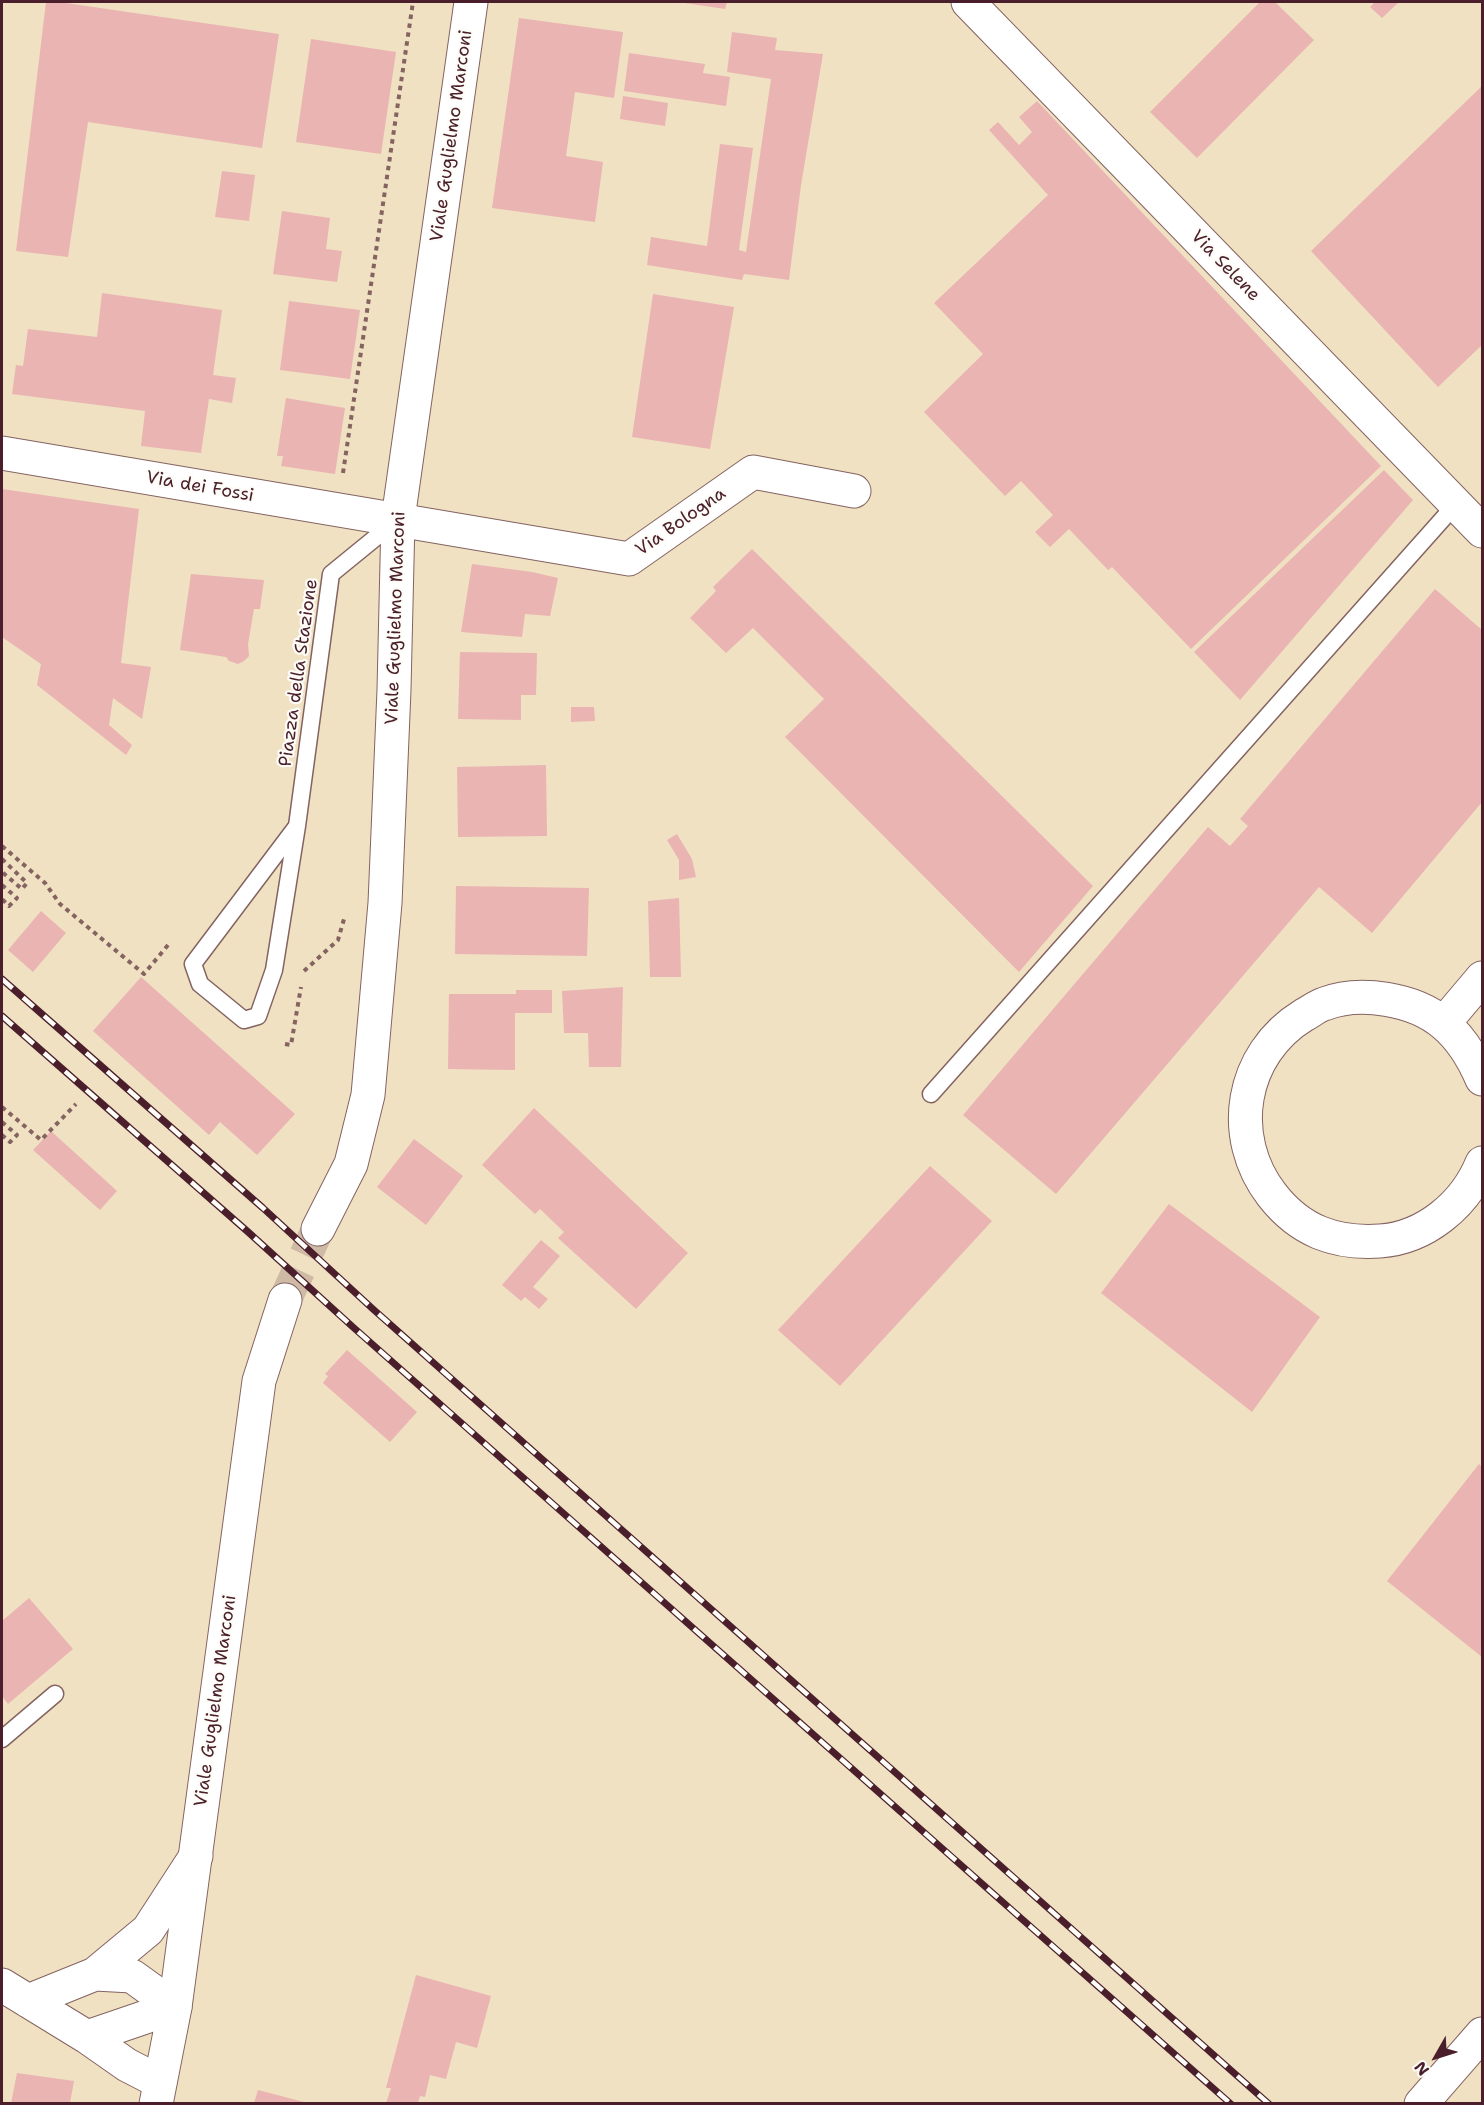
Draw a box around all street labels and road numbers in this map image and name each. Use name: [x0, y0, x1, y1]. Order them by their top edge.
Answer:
street label: Viale Guglielmo Marconi: [426, 29, 478, 243]
street label: Via Selene: [1186, 226, 1264, 306]
street label: Via dei Fossi: [145, 467, 255, 507]
street label: Via Bologna: [632, 483, 730, 561]
street label: Viale Guglielmo Marconi: [381, 511, 411, 725]
street label: Piazza della Stazione: [275, 578, 323, 768]
street label: Viale Guglielmo Marconi: [190, 1594, 242, 1808]

